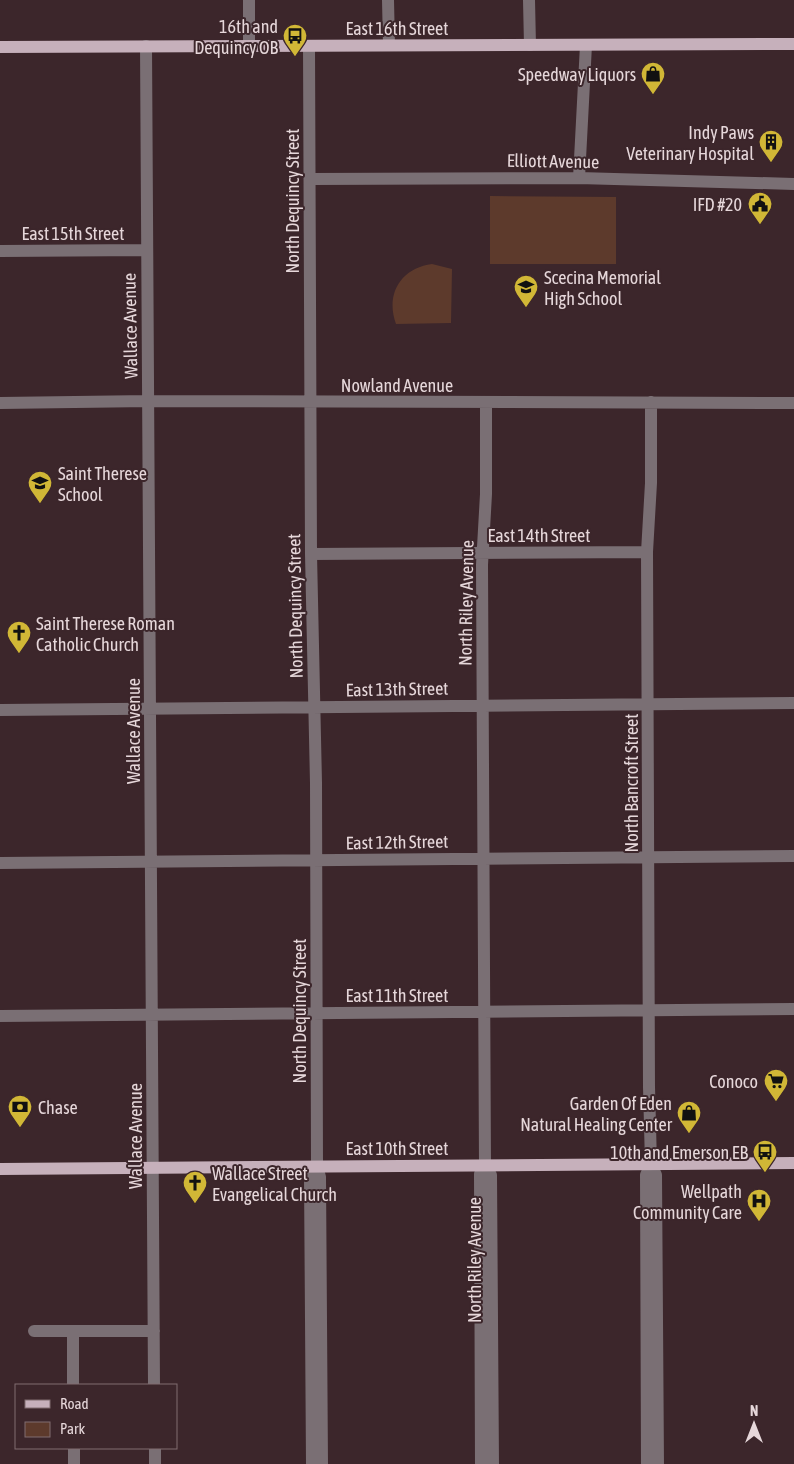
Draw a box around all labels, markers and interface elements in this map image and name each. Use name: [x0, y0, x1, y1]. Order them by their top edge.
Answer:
place label: 16th and Dequincy OB: [194, 16, 278, 58]
street label: East 16th Street: [346, 18, 448, 39]
bus stop icon: 16th and Dequincy OB: [282, 23, 308, 57]
shop icon: Speedway Liquors: [640, 61, 666, 95]
place label: Speedway Liquors: [518, 64, 636, 85]
place label: Indy Paws Veterinary Hospital: [626, 122, 754, 164]
street label: North Dequincy Street: [282, 129, 303, 273]
building icon: Indy Paws Veterinary Hospital: [758, 129, 784, 163]
street label: Elliott Avenue: [507, 150, 599, 172]
public building icon: IFD #20: [747, 191, 773, 225]
place label: IFD #20: [693, 194, 742, 215]
street label: East 15th Street: [22, 223, 124, 244]
place label: Scecina Memorial High School: [544, 267, 661, 309]
street label: Wallace Avenue: [119, 273, 141, 379]
school or university icon: Scecina Memorial High School: [513, 274, 539, 308]
street label: Nowland Avenue: [341, 375, 453, 396]
place label: Saint Therese School: [58, 463, 147, 505]
school or university icon: Saint Therese School: [27, 470, 53, 504]
street label: East 14th Street: [488, 525, 590, 546]
street label: North Dequincy Street: [283, 533, 307, 679]
street label: North Riley Avenue: [454, 540, 478, 666]
place label: Saint Therese Roman Catholic Church: [36, 613, 175, 655]
church icon: Saint Therese Roman Catholic Church: [6, 620, 32, 654]
street label: Wallace Avenue: [123, 678, 144, 784]
street label: East 13th Street: [345, 678, 449, 700]
street label: North Bancroft Street: [621, 714, 642, 852]
street label: East 12th Street: [345, 831, 449, 853]
street label: North Dequincy Street: [289, 939, 310, 1083]
street label: East 11th Street: [346, 985, 448, 1006]
supermarket icon: Conoco: [763, 1068, 789, 1102]
place label: Conoco: [709, 1071, 758, 1092]
street label: Wallace Avenue: [125, 1083, 146, 1189]
place label: Garden Of Eden Natural Healing Center: [520, 1093, 673, 1135]
bank icon: Chase: [7, 1094, 33, 1128]
place label: Chase: [38, 1097, 78, 1118]
shop icon: Garden Of Eden Natural Healing Center: [676, 1100, 702, 1134]
street label: East 10th Street: [346, 1138, 448, 1159]
bus stop icon: 10th and Emerson EB: [752, 1139, 778, 1173]
place label: 10th and Emerson EB: [610, 1142, 748, 1163]
place label: Wallace Street Evangelical Church: [212, 1163, 337, 1205]
church icon: Wallace Street Evangelical Church: [182, 1170, 208, 1204]
place label: Wellpath Community Care: [633, 1181, 742, 1223]
hospital icon: Wellpath Community Care: [746, 1188, 772, 1222]
street label: North Riley Avenue: [464, 1197, 485, 1323]
legend: [15, 1384, 178, 1449]
text: Road: [60, 1395, 89, 1412]
north arrow: [729, 1399, 779, 1449]
text: N: [750, 1403, 758, 1419]
text: Park: [60, 1420, 85, 1437]

